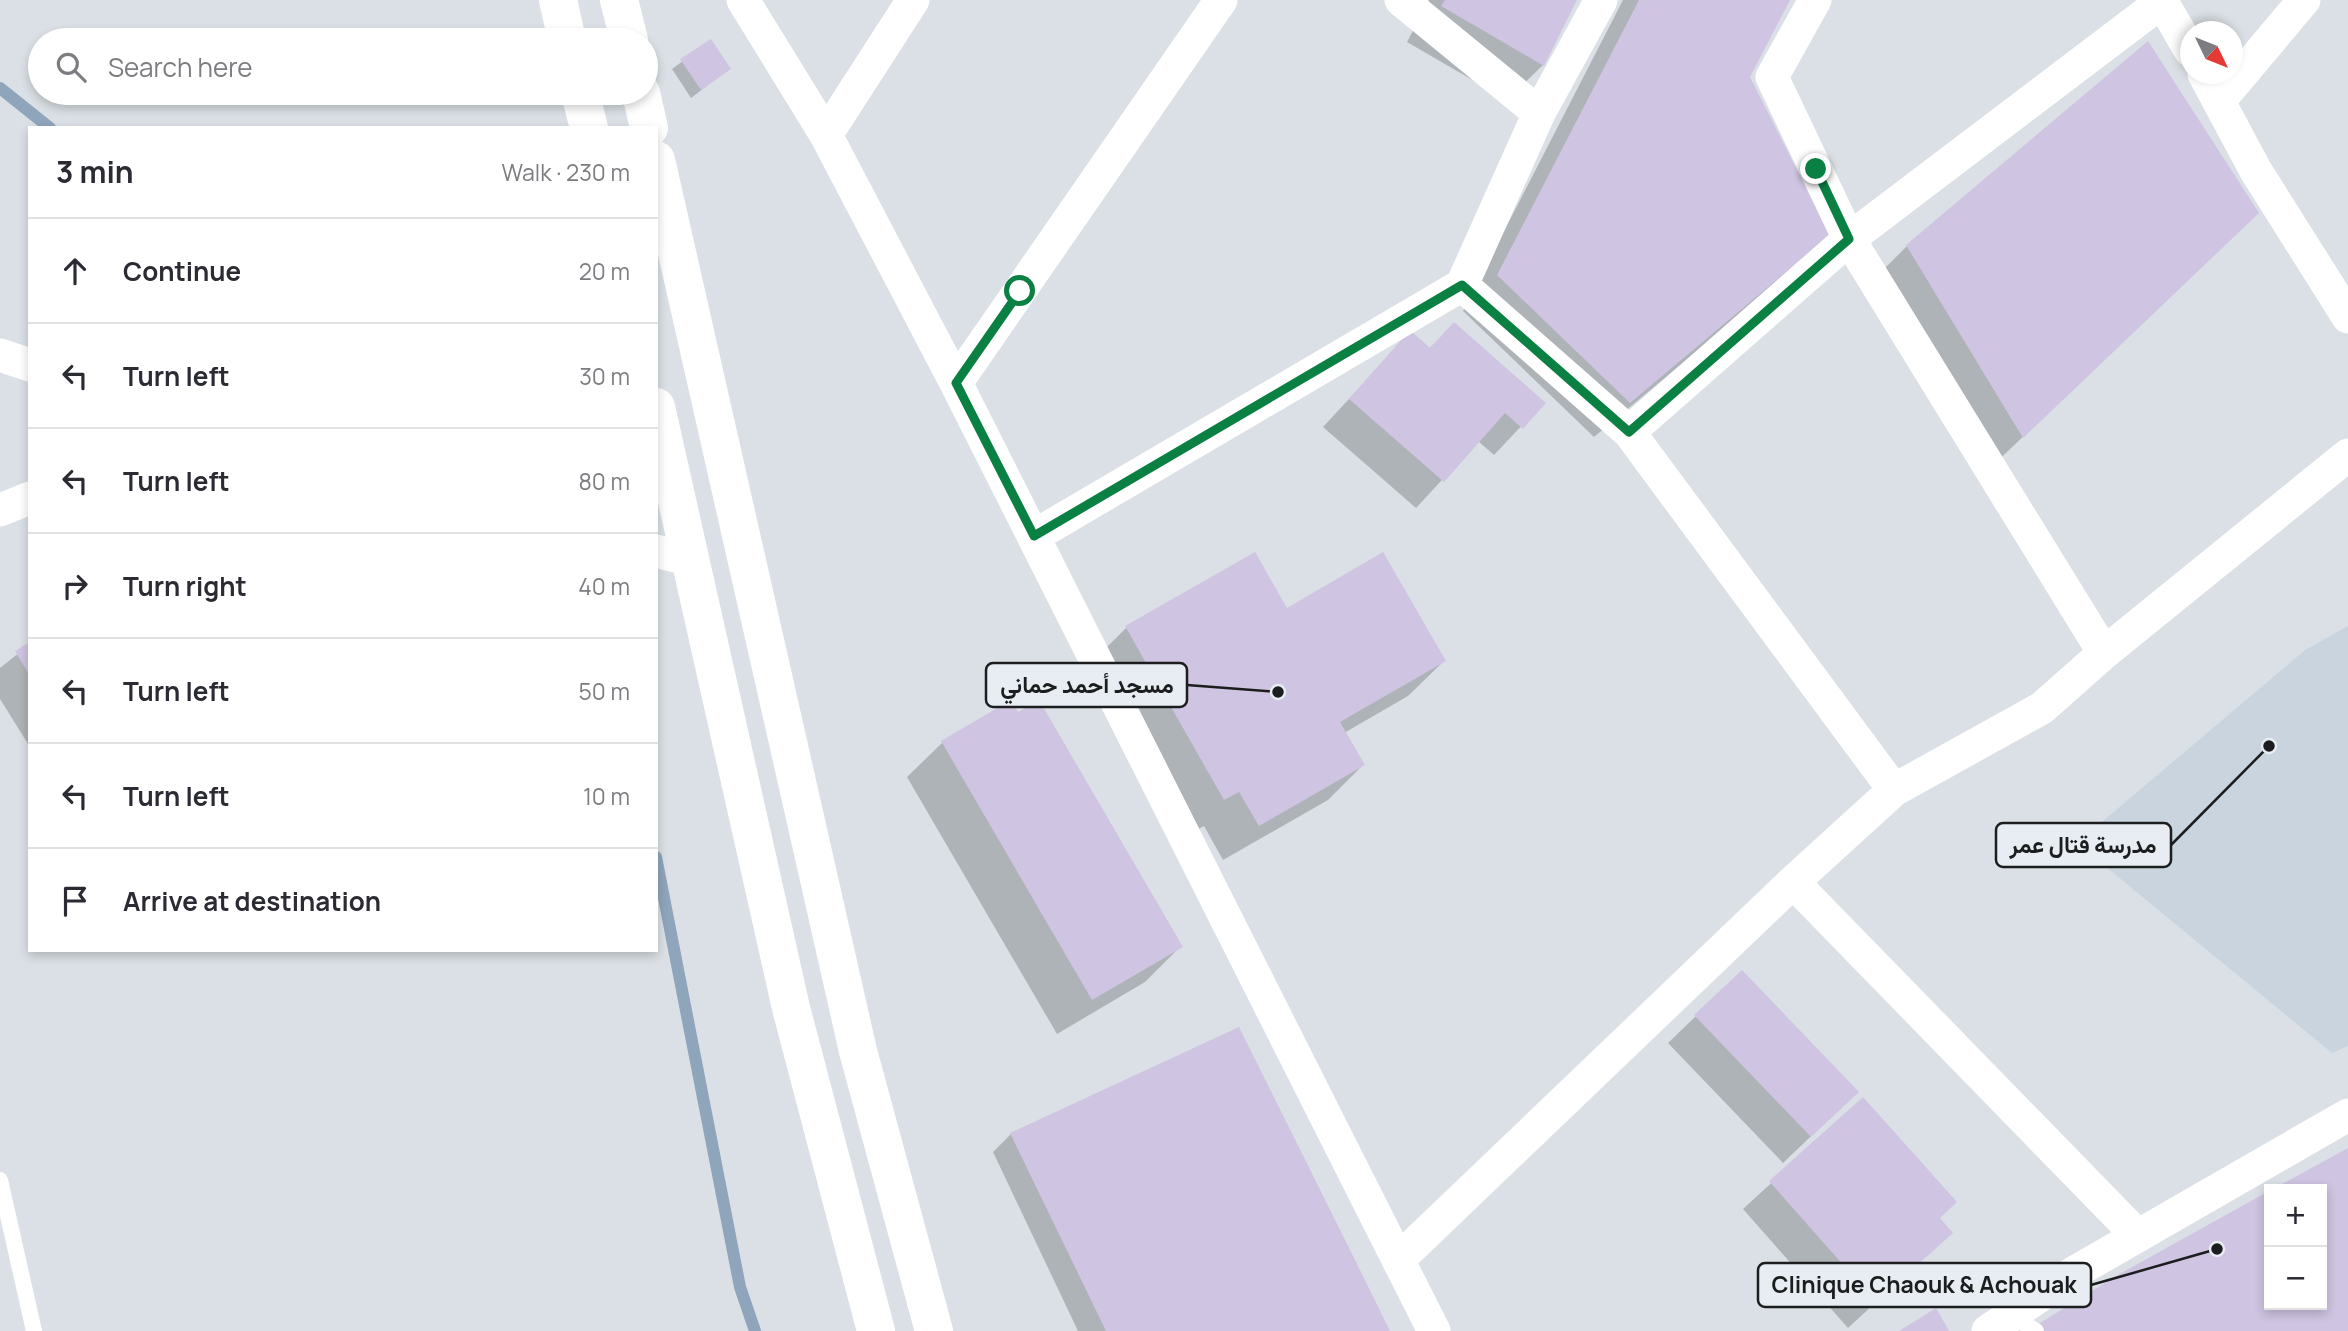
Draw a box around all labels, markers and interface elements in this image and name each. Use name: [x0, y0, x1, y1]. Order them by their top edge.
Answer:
north arrow: [2180, 21, 2243, 84]
search box: [28, 28, 658, 105]
icon: search: [52, 48, 90, 86]
text: Search here: [108, 49, 253, 85]
text: 3 min: [56, 151, 134, 192]
route end: [1800, 153, 1831, 184]
text: Walk · 230 m: [502, 156, 630, 188]
icon: ahead: [56, 252, 94, 290]
text: Continue: [123, 253, 241, 289]
text: 20 m: [579, 255, 630, 287]
route start: [1004, 275, 1035, 306]
icon: left: [56, 357, 94, 395]
text: Turn left: [123, 358, 230, 394]
text: 30 m: [579, 360, 630, 392]
icon: left: [56, 462, 94, 500]
text: Turn left: [123, 463, 230, 499]
text: 80 m: [579, 465, 630, 497]
icon: right: [56, 567, 94, 605]
text: Turn right: [123, 568, 247, 604]
text: 40 m: [578, 570, 630, 602]
callout: مسجد أحمد حماني: [986, 663, 1187, 707]
text: مسجد أحمد حماني: [1000, 668, 1174, 705]
icon: left: [56, 672, 94, 710]
text: Turn left: [123, 673, 230, 709]
text: 50 m: [579, 675, 630, 707]
icon: left: [56, 777, 94, 815]
text: Turn left: [123, 778, 230, 814]
text: 10 m: [583, 780, 630, 812]
callout: مدرسة قتال عمر: [1996, 823, 2171, 867]
text: مدرسة قتال عمر: [2009, 828, 2156, 860]
icon: arrive: [56, 882, 94, 920]
text: Arrive at destination: [123, 883, 381, 919]
map controls: [2264, 1184, 2327, 1310]
button: +: [2264, 1184, 2327, 1247]
button: −: [2264, 1247, 2327, 1310]
callout: Clinique Chaouk & Achouak: [1758, 1263, 2091, 1307]
text: Clinique Chaouk & Achouak: [1771, 1268, 2077, 1300]

